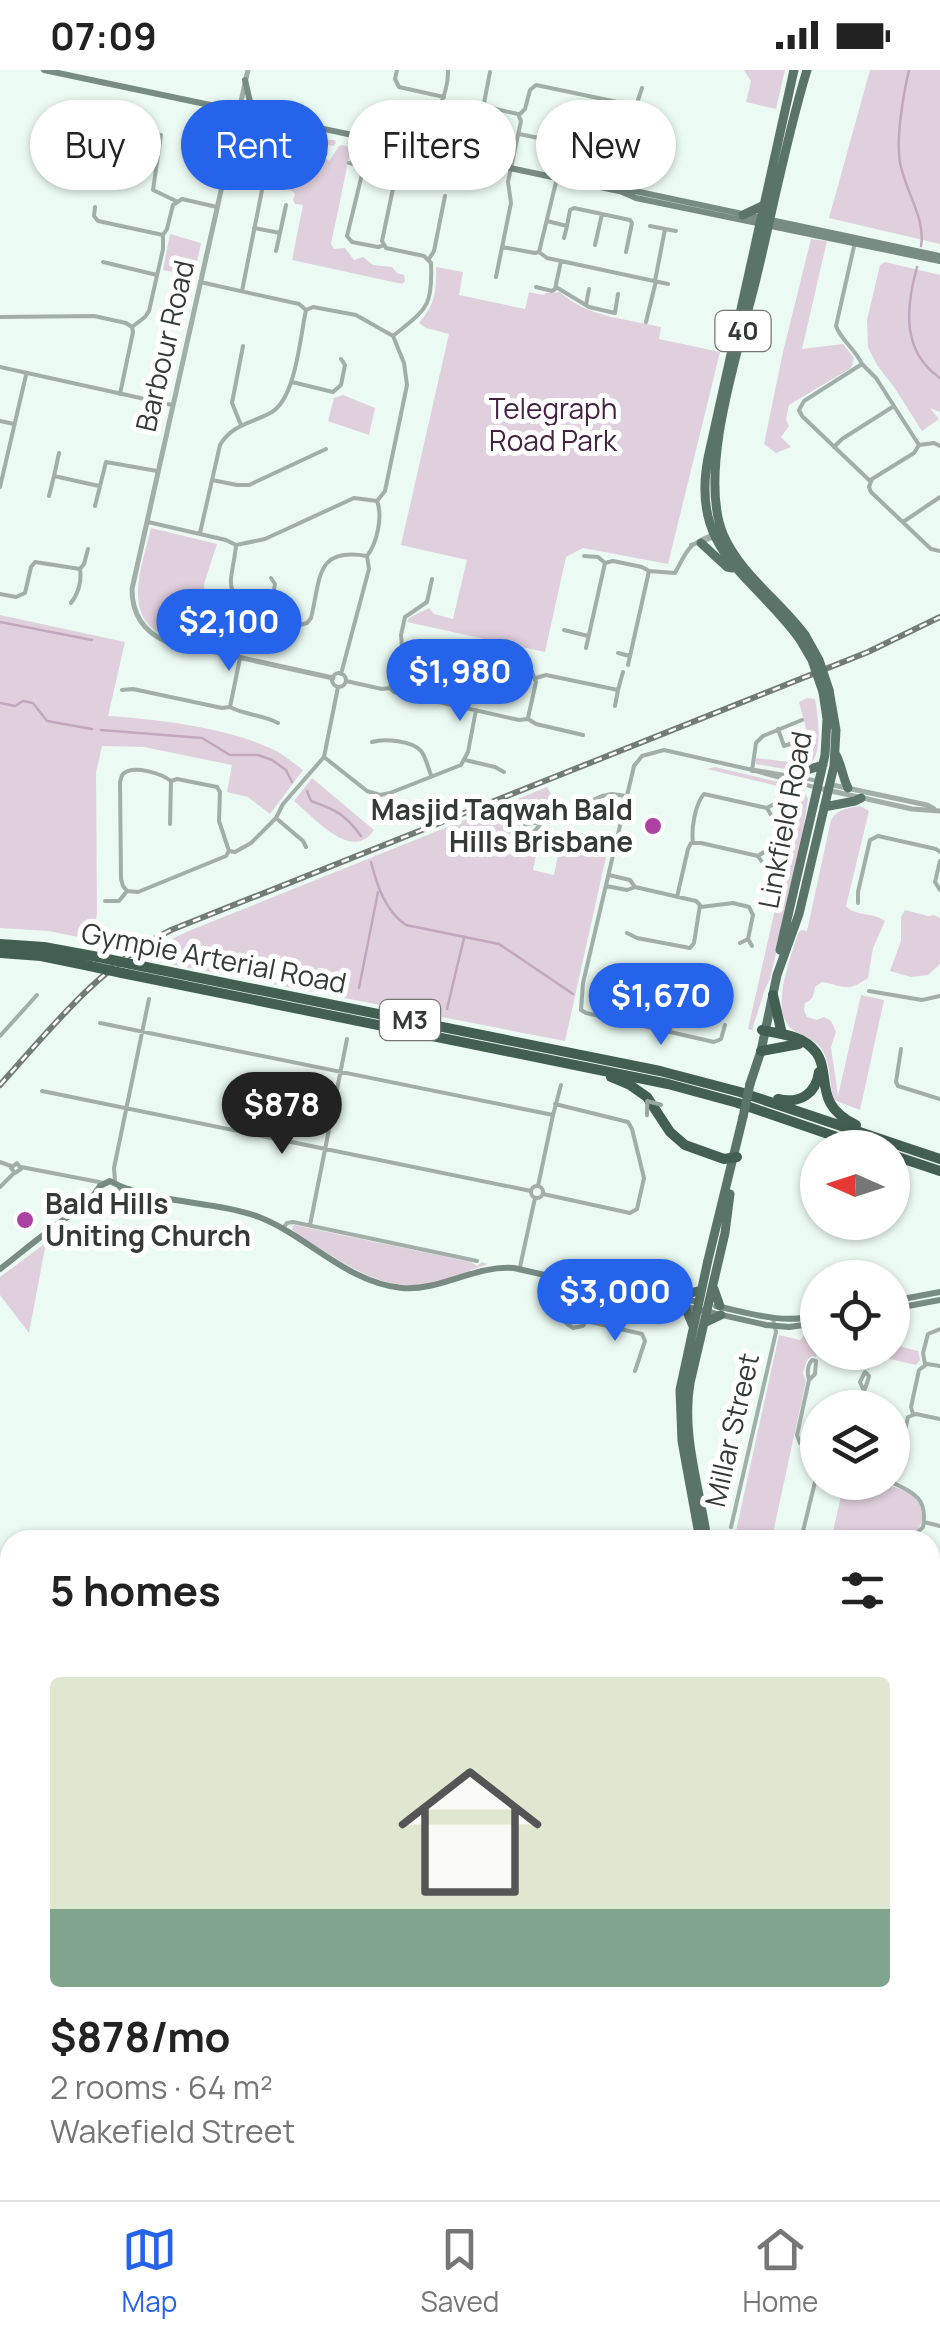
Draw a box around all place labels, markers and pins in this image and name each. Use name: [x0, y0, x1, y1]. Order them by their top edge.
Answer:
pin: $2,100: [148, 589, 310, 674]
pin: $1,980: [379, 639, 541, 724]
place label: Masjid Taqwah Bald Hills Brisbane: [371, 790, 633, 860]
marker: Masjid Taqwah Bald Hills Brisbane: [642, 815, 664, 837]
pin: $1,670: [580, 963, 742, 1048]
pin: $878: [223, 1072, 341, 1157]
place label: Bald Hills Uniting Church: [45, 1184, 251, 1254]
marker: Bald Hills Uniting Church: [14, 1209, 36, 1231]
pin: $3,000: [534, 1259, 696, 1344]

